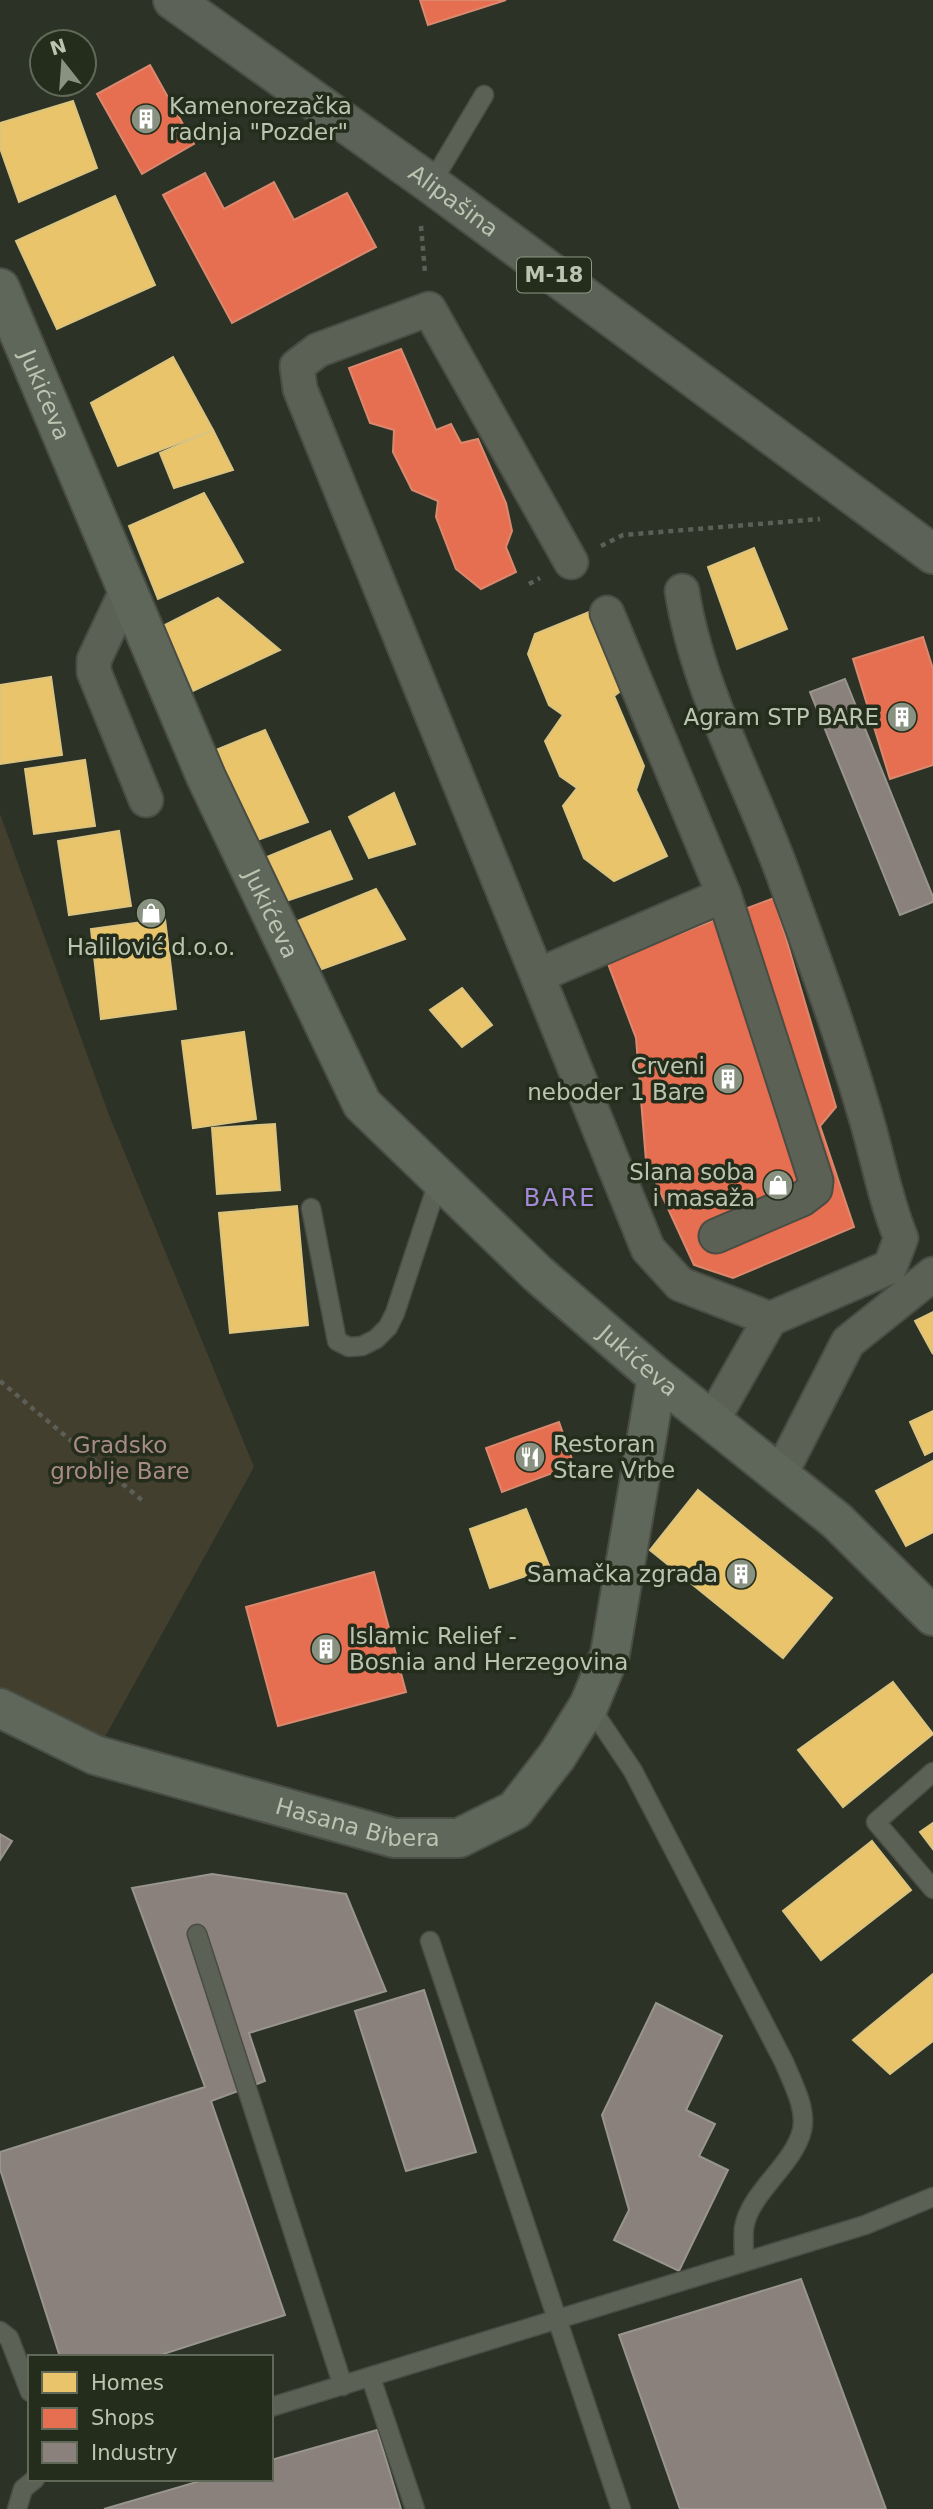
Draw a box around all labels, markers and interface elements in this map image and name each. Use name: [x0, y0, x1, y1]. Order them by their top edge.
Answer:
north arrow: [28, 28, 98, 98]
text: N: [47, 34, 69, 60]
place label: Kamenorezačka radnja "Pozder": [169, 93, 352, 145]
building icon: Kamenorezačka radnja "Pozder": [129, 102, 163, 136]
street label: Alipašina: [404, 159, 503, 242]
road number: M-18: [517, 258, 591, 292]
street label: Jukićeva: [14, 344, 76, 444]
building icon: Agram STP BARE: [885, 700, 919, 734]
place label: Agram STP BARE: [684, 704, 879, 730]
street label: Jukićeva: [238, 863, 304, 962]
shop icon: Halilović d.o.o.: [134, 896, 168, 930]
place label: Halilović d.o.o.: [67, 934, 235, 960]
place label: Crveni neboder 1 Bare: [527, 1053, 705, 1105]
building icon: Crveni neboder 1 Bare: [711, 1062, 745, 1096]
place label: Slana soba i masaža: [629, 1159, 755, 1211]
shop icon: Slana soba i masaža: [761, 1168, 795, 1202]
district label: BARE: [524, 1184, 596, 1212]
street label: Jukićeva: [592, 1318, 683, 1401]
place label: Restoran Stare Vrbe: [553, 1431, 675, 1483]
park label: Gradsko groblje Bare: [50, 1432, 190, 1484]
restaurant icon: Restoran Stare Vrbe: [513, 1440, 547, 1474]
building icon: Samačka zgrada: [724, 1557, 758, 1591]
place label: Samačka zgrada: [527, 1561, 718, 1587]
place label: Islamic Relief - Bosnia and Herzegovina: [349, 1623, 628, 1675]
building icon: Islamic Relief - Bosnia and Herzegovina: [309, 1632, 343, 1666]
street label: Hasana Bibera: [273, 1793, 440, 1851]
legend: [28, 2355, 273, 2481]
text: Homes: [91, 2371, 164, 2395]
text: Shops: [91, 2406, 155, 2430]
text: Industry: [91, 2441, 177, 2465]

